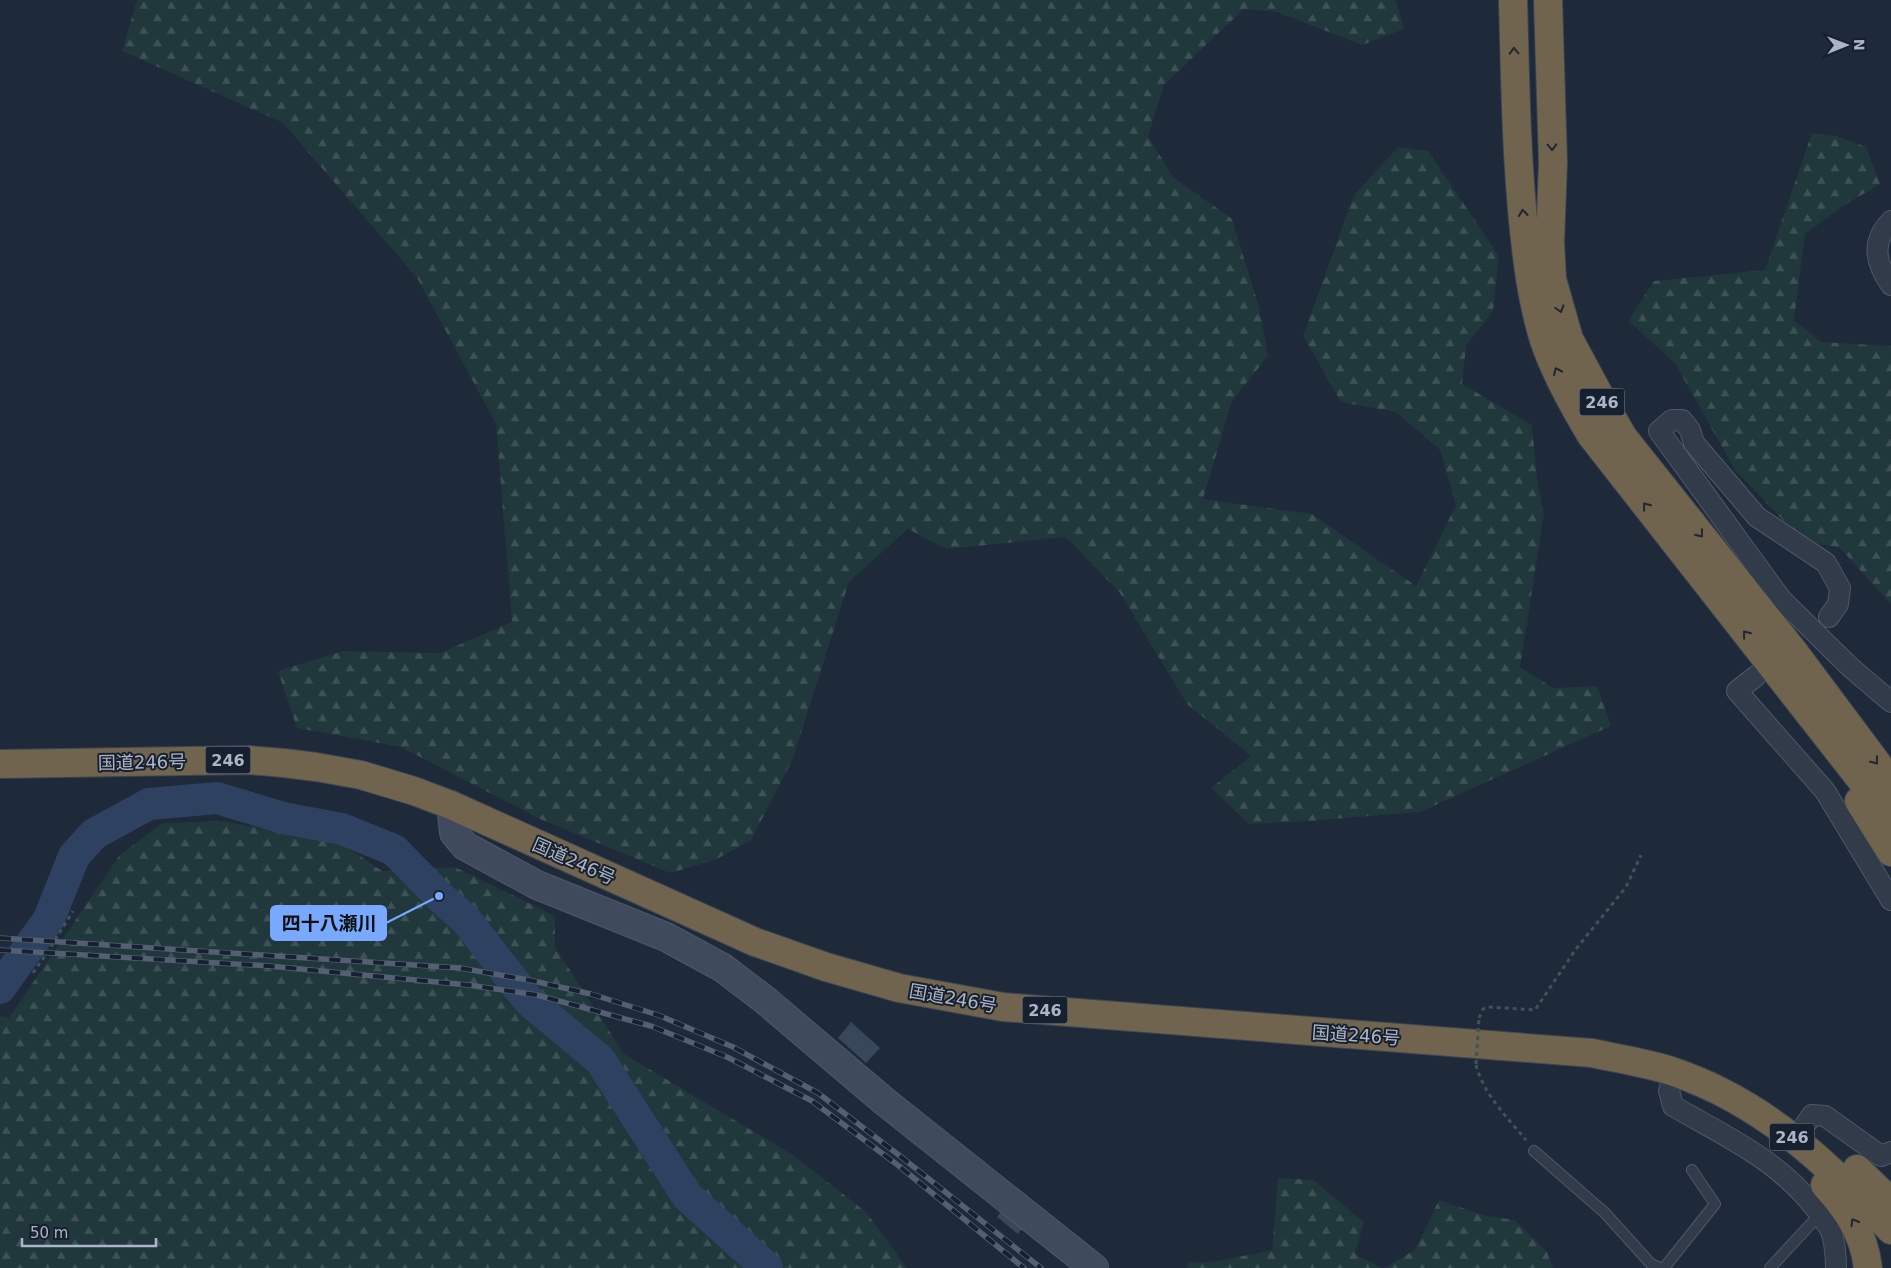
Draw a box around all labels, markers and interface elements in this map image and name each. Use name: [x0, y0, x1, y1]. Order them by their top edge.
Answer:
north arrow: [1821, 20, 1871, 70]
text: N: [1851, 39, 1867, 51]
one-way arrow: [1509, 46, 1520, 54]
one-way arrow: [1547, 144, 1558, 152]
one-way arrow: [1517, 209, 1528, 217]
one-way arrow: [1554, 304, 1564, 312]
one-way arrow: [1553, 367, 1564, 376]
road number: 246: [1580, 388, 1624, 416]
one-way arrow: [1644, 503, 1652, 512]
one-way arrow: [1695, 528, 1703, 537]
one-way arrow: [1744, 631, 1752, 640]
road number: 246: [206, 746, 250, 774]
street label: 国道246号: [98, 751, 186, 773]
one-way arrow: [1869, 755, 1878, 765]
street label: 国道246号: [529, 833, 619, 889]
callout: 四十八瀬川: [271, 906, 386, 940]
text: 四十八瀬川: [281, 912, 377, 934]
street label: 国道246号: [908, 980, 998, 1016]
road number: 246: [1022, 996, 1068, 1024]
street label: 国道246号: [1311, 1021, 1401, 1049]
road number: 246: [1770, 1124, 1814, 1150]
scale bar: [22, 1216, 156, 1248]
one-way arrow: [1850, 1218, 1860, 1227]
text: 50 m: [30, 1224, 68, 1242]

